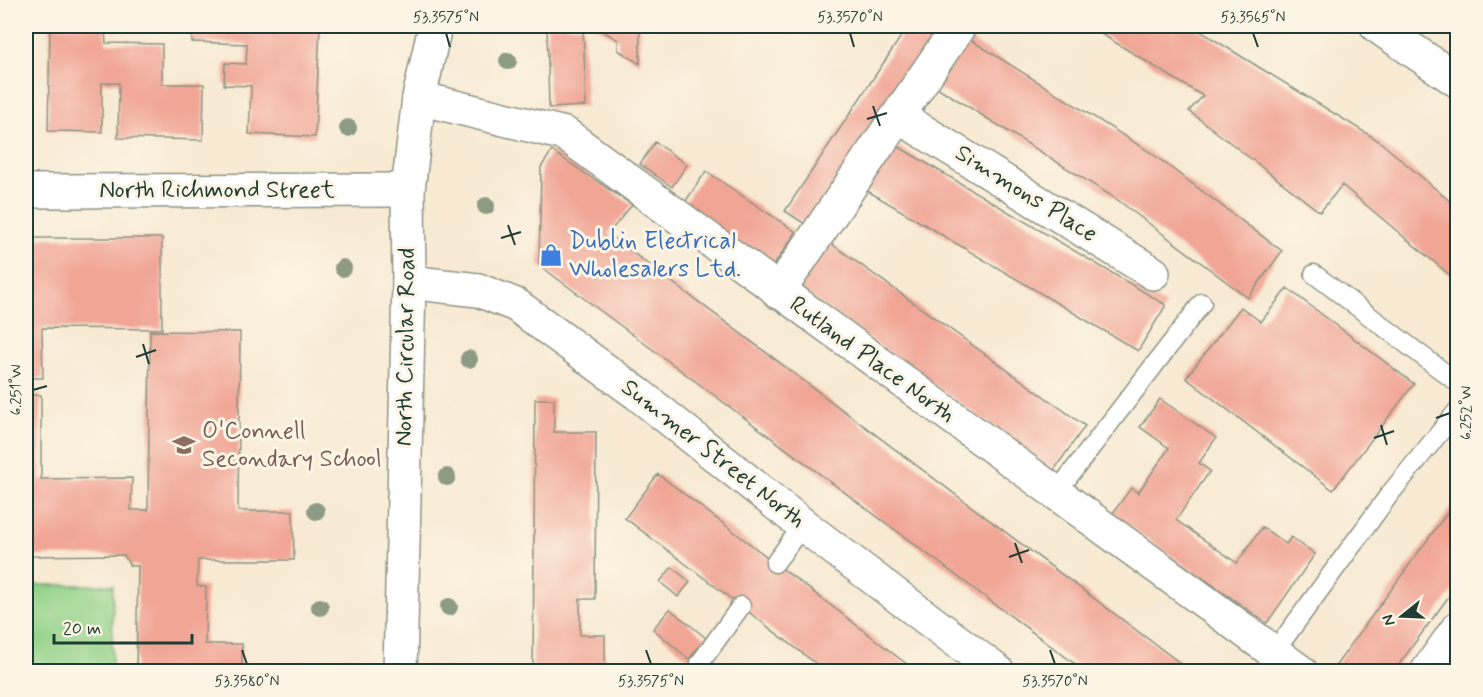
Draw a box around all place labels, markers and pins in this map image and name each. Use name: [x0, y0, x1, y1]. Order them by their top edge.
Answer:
place label: Dublin Electrical Wholesalers Ltd.: [569, 226, 741, 285]
shop icon: Dublin Electrical Wholesalers Ltd.: [538, 242, 564, 268]
place label: O'Connell Secondary School: [202, 416, 382, 475]
school or university icon: O'Connell Secondary School: [171, 432, 197, 458]

